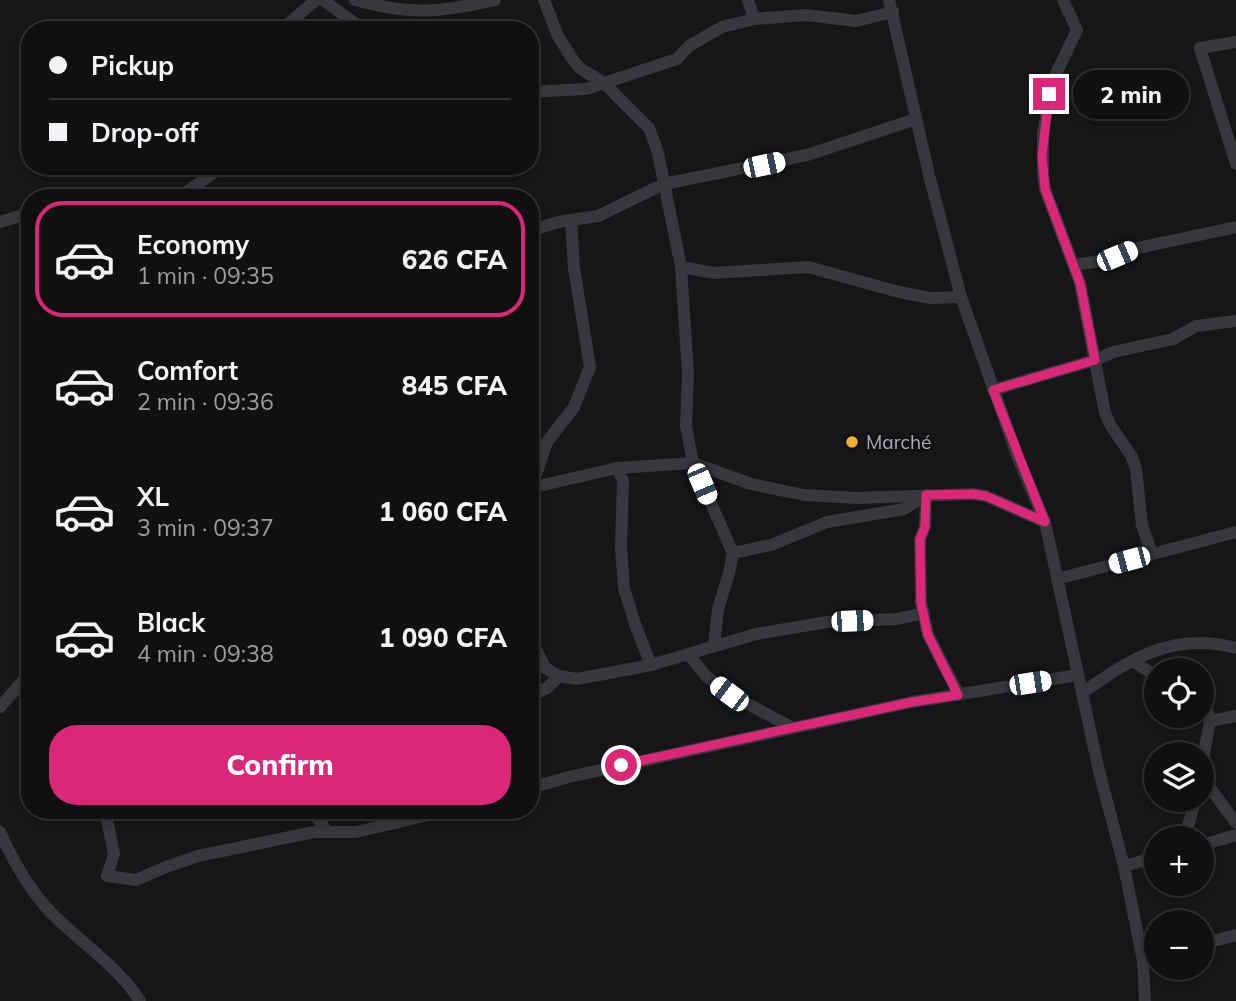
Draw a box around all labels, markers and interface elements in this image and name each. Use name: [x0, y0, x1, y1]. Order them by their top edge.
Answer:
text: Pickup: [91, 49, 174, 82]
callout: 2 min: [1074, 70, 1189, 119]
route end: [1033, 78, 1065, 110]
text: 2 min: [1100, 80, 1162, 109]
text: Drop-off: [91, 116, 198, 149]
car: [742, 150, 787, 180]
icon: car: [53, 228, 116, 291]
text: Economy: [137, 228, 249, 261]
car: [1094, 238, 1141, 274]
text: 626 CFA: [402, 243, 507, 276]
text: 1 min · 09:35: [137, 261, 274, 290]
icon: car: [53, 354, 116, 417]
text: Comfort: [137, 354, 238, 387]
text: 845 CFA: [402, 369, 507, 402]
text: 2 min · 09:36: [137, 387, 274, 416]
place label: Marché: [866, 430, 931, 454]
marker: Marché: [844, 434, 860, 450]
car: [685, 461, 720, 507]
icon: car: [53, 480, 116, 543]
text: XL: [137, 480, 169, 513]
text: 1 060 CFA: [379, 495, 507, 528]
text: 3 min · 09:37: [137, 513, 274, 542]
car: [1106, 544, 1153, 576]
icon: car: [53, 606, 116, 669]
text: Black: [137, 606, 205, 639]
car: [831, 610, 874, 632]
text: 1 090 CFA: [379, 621, 507, 654]
text: 4 min · 09:38: [137, 639, 274, 668]
map controls: [1144, 658, 1214, 980]
button: locate: [1144, 658, 1214, 728]
car: [1008, 669, 1053, 697]
car: [706, 673, 753, 715]
button: Confirm: [49, 725, 511, 805]
button: layers: [1144, 742, 1214, 812]
route start: [605, 749, 637, 781]
button: +: [1144, 826, 1214, 896]
button: −: [1144, 910, 1214, 980]

